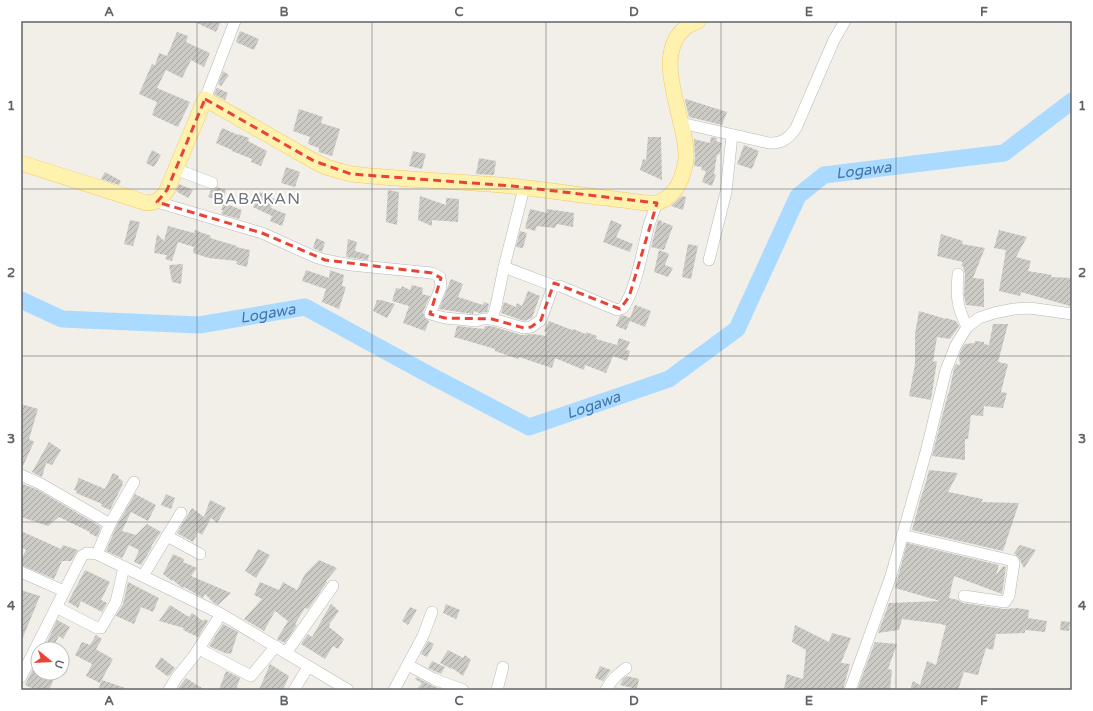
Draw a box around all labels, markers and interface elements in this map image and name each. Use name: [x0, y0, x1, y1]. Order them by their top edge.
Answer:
text: A: [104, 4, 114, 20]
text: B: [279, 4, 289, 20]
text: C: [454, 4, 464, 20]
text: D: [629, 4, 639, 20]
text: E: [805, 4, 813, 20]
text: F: [980, 4, 988, 20]
text: 1: [7, 98, 15, 114]
text: 1: [1078, 98, 1086, 114]
water label: Logawa: [835, 158, 893, 182]
district label: BABAKAN: [213, 189, 301, 209]
text: 2: [7, 265, 15, 281]
text: 2: [1078, 265, 1086, 281]
water label: Logawa: [239, 300, 297, 327]
water label: Logawa: [564, 387, 623, 422]
text: 3: [7, 431, 15, 447]
text: 3: [1078, 431, 1086, 447]
text: 4: [7, 598, 16, 614]
text: 4: [1078, 598, 1087, 614]
north arrow: [30, 641, 70, 681]
text: U: [52, 658, 67, 670]
text: A: [104, 693, 114, 709]
text: B: [279, 693, 289, 709]
text: C: [454, 693, 464, 709]
text: D: [629, 693, 639, 709]
text: E: [805, 693, 813, 709]
text: F: [980, 693, 988, 709]

